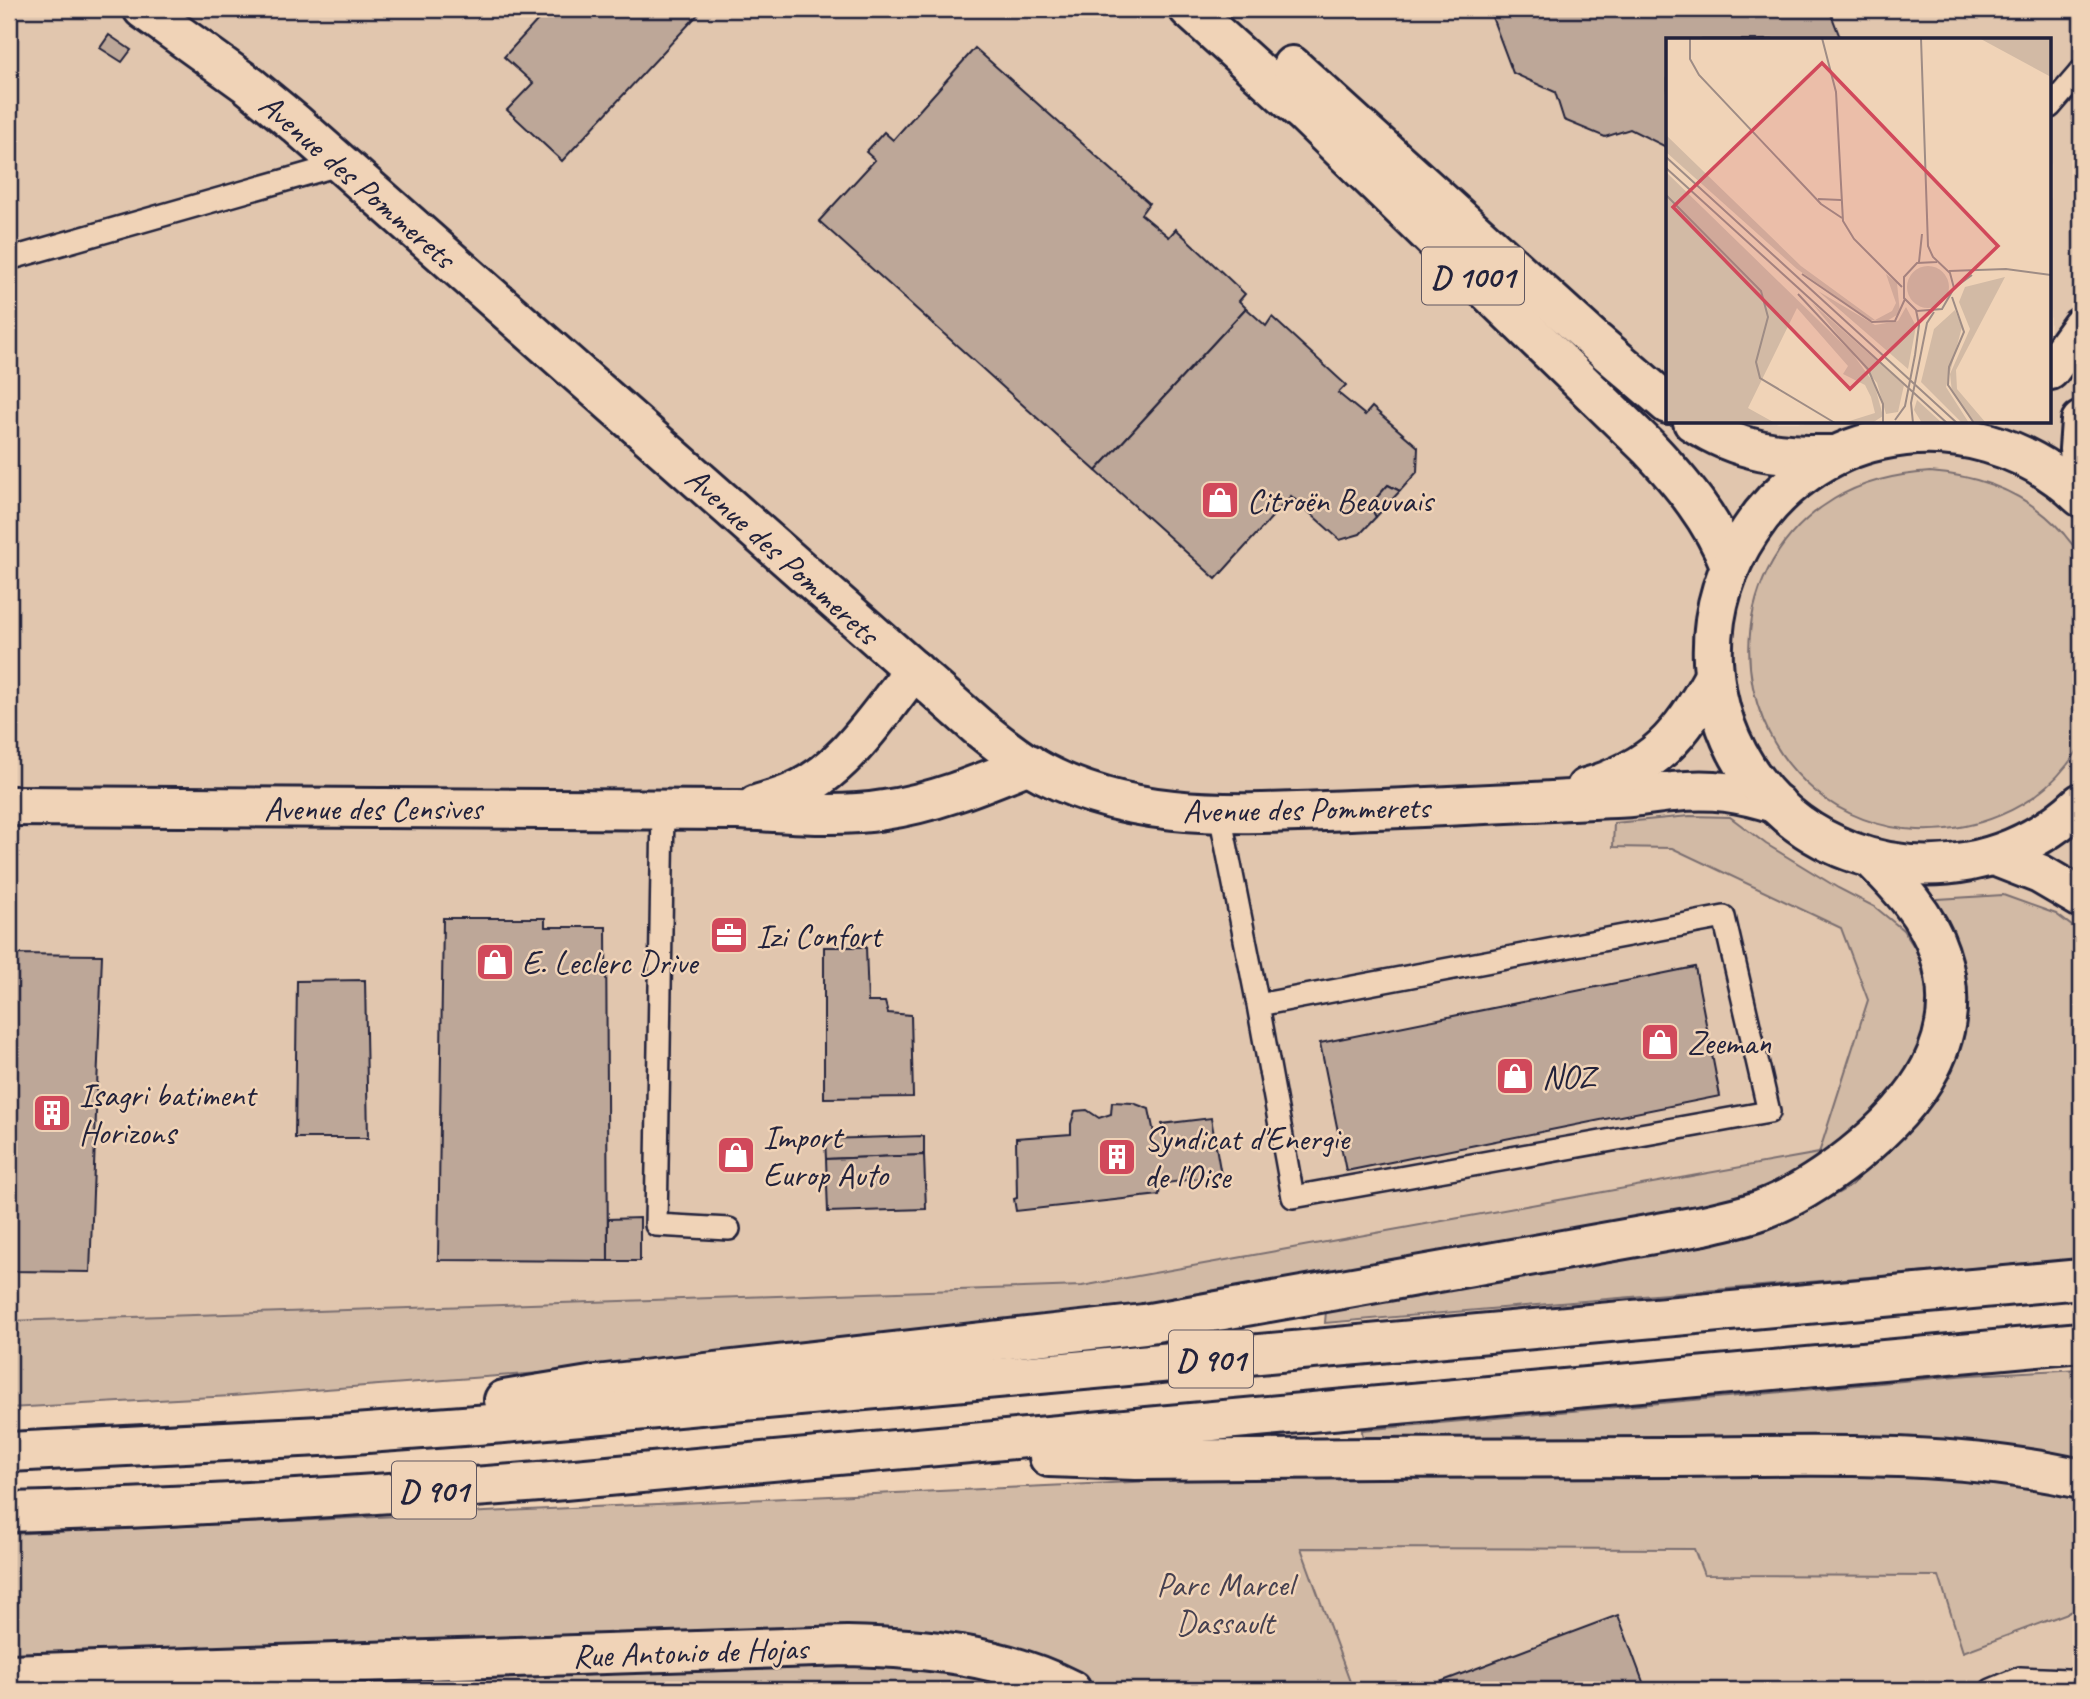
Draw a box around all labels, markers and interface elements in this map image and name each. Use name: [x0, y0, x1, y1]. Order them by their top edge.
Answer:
inset map: [1666, 38, 2052, 424]
street label: Avenue des Pommerets: [250, 84, 466, 279]
road number: D 1001: [1422, 248, 1524, 304]
street label: Avenue des Pommerets: [677, 458, 890, 656]
shop icon: Citroën Beauvais: [1199, 479, 1241, 521]
place label: Citroën Beauvais: [1247, 480, 1436, 522]
street label: Avenue des Pommerets: [1182, 786, 1433, 832]
street label: Avenue des Censives: [264, 788, 485, 830]
office icon: Izi Confort: [708, 914, 750, 956]
place label: Izi Confort: [756, 915, 884, 957]
shop icon: E. Leclerc Drive: [474, 941, 516, 983]
place label: E. Leclerc Drive: [522, 942, 699, 984]
shop icon: Zeeman: [1639, 1021, 1681, 1063]
place label: Zeeman: [1687, 1022, 1771, 1064]
shop icon: NOZ: [1494, 1055, 1536, 1097]
place label: NOZ: [1542, 1056, 1600, 1098]
place label: Isagri batiment Horizons: [79, 1074, 258, 1154]
building icon: Isagri batiment Horizons: [31, 1092, 73, 1134]
place label: Import Europ Auto: [763, 1116, 890, 1196]
place label: Syndicat d'Energie de l'Oise: [1144, 1118, 1351, 1198]
shop icon: Import Europ Auto: [715, 1134, 757, 1176]
building icon: Syndicat d'Energie de l'Oise: [1096, 1136, 1138, 1178]
road number: D 901: [1169, 1330, 1253, 1388]
road number: D 901: [392, 1462, 476, 1518]
park label: Parc Marcel Dassault: [1157, 1564, 1299, 1644]
street label: Rue Antonio de Hojas: [572, 1627, 811, 1677]

